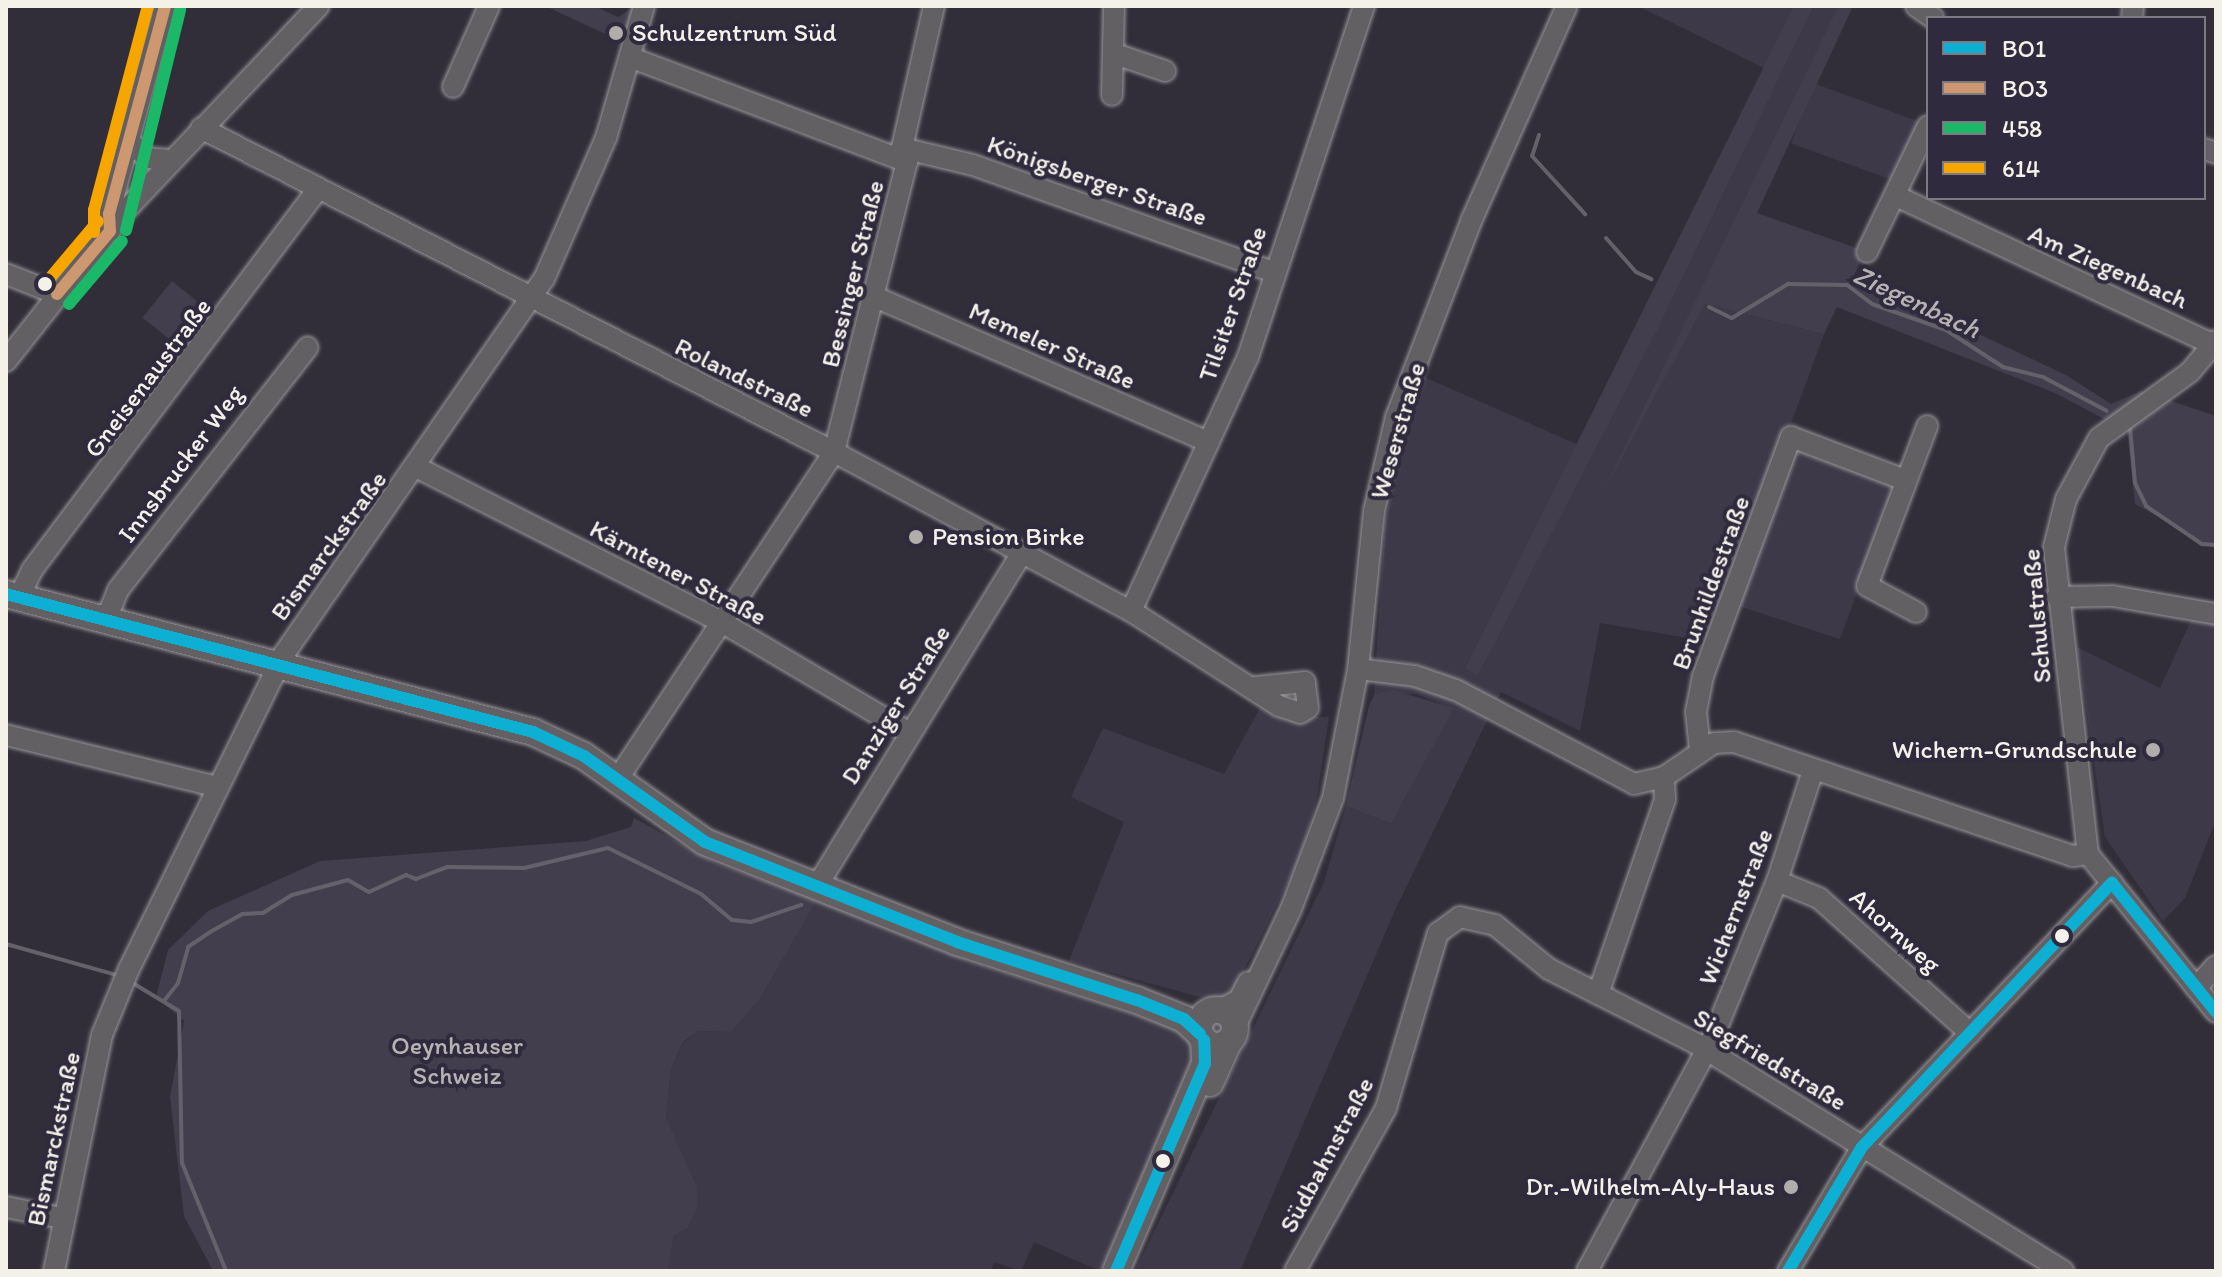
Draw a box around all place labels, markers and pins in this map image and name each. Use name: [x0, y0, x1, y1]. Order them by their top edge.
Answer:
place label: Schulzentrum Süd: [632, 17, 837, 49]
marker: Schulzentrum Süd: [607, 24, 625, 42]
unlabelled marker: [37, 276, 53, 292]
place label: Pension Birke: [932, 521, 1085, 553]
marker: Pension Birke: [907, 528, 925, 546]
place label: Wichern-Grundschule: [1892, 734, 2137, 766]
marker: Wichern-Grundschule: [2144, 741, 2162, 759]
unlabelled marker: [2054, 928, 2070, 944]
unlabelled marker: [1155, 1153, 1171, 1169]
place label: Dr.-Wilhelm-Aly-Haus: [1526, 1171, 1775, 1203]
marker: Dr.-Wilhelm-Aly-Haus: [1782, 1178, 1800, 1196]

